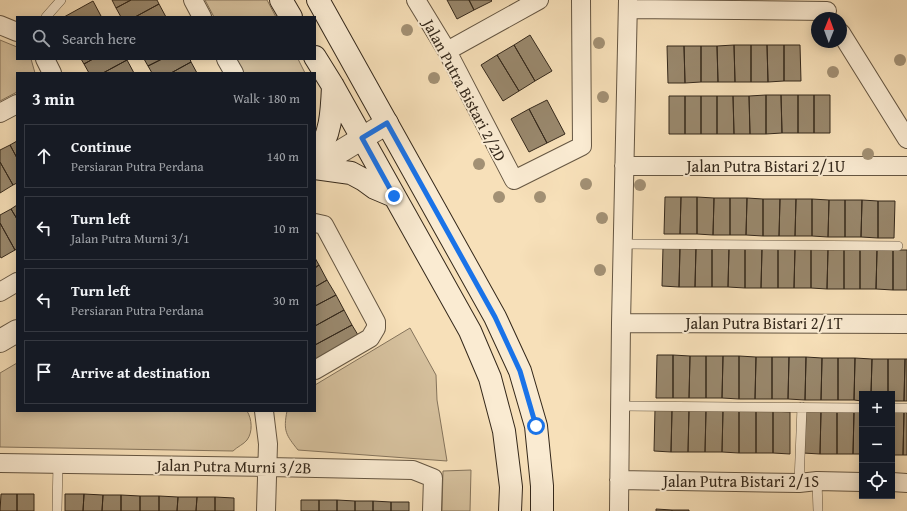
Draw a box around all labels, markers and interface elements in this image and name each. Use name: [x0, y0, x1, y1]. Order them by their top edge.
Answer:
north arrow: [811, 12, 847, 48]
street label: Jalan Putra Bistari 2/2D: [416, 13, 513, 166]
search box: [16, 16, 316, 60]
icon: search: [30, 27, 52, 49]
text: Search here: [62, 28, 136, 49]
text: 3 min: [32, 86, 74, 111]
text: Walk · 180 m: [233, 89, 300, 108]
text: Continue: [71, 136, 132, 157]
icon: ahead: [33, 145, 55, 167]
text: 140 m: [267, 147, 299, 166]
street label: Jalan Putra Bistari 2/1U: [685, 154, 846, 178]
text: Persiaran Putra Perdana: [71, 157, 204, 176]
route end: [385, 187, 403, 205]
text: Turn left: [71, 208, 130, 229]
icon: left: [33, 217, 55, 239]
text: 10 m: [273, 219, 299, 238]
text: Jalan Putra Murni 3/1: [71, 229, 190, 248]
text: Turn left: [71, 280, 130, 301]
icon: left: [33, 289, 55, 311]
text: 30 m: [273, 291, 299, 310]
text: Persiaran Putra Perdana: [71, 301, 204, 320]
street label: Jalan Putra Bistari 2/1T: [683, 311, 843, 335]
icon: arrive: [33, 361, 55, 383]
text: Arrive at destination: [71, 362, 210, 383]
map controls: [859, 391, 895, 499]
button: +: [859, 391, 895, 427]
route start: [527, 417, 545, 435]
button: −: [859, 427, 895, 463]
street label: Jalan Putra Murni 3/2B: [154, 453, 312, 479]
button: locate: [859, 463, 895, 499]
street label: Jalan Putra Bistari 2/1S: [661, 469, 819, 493]

